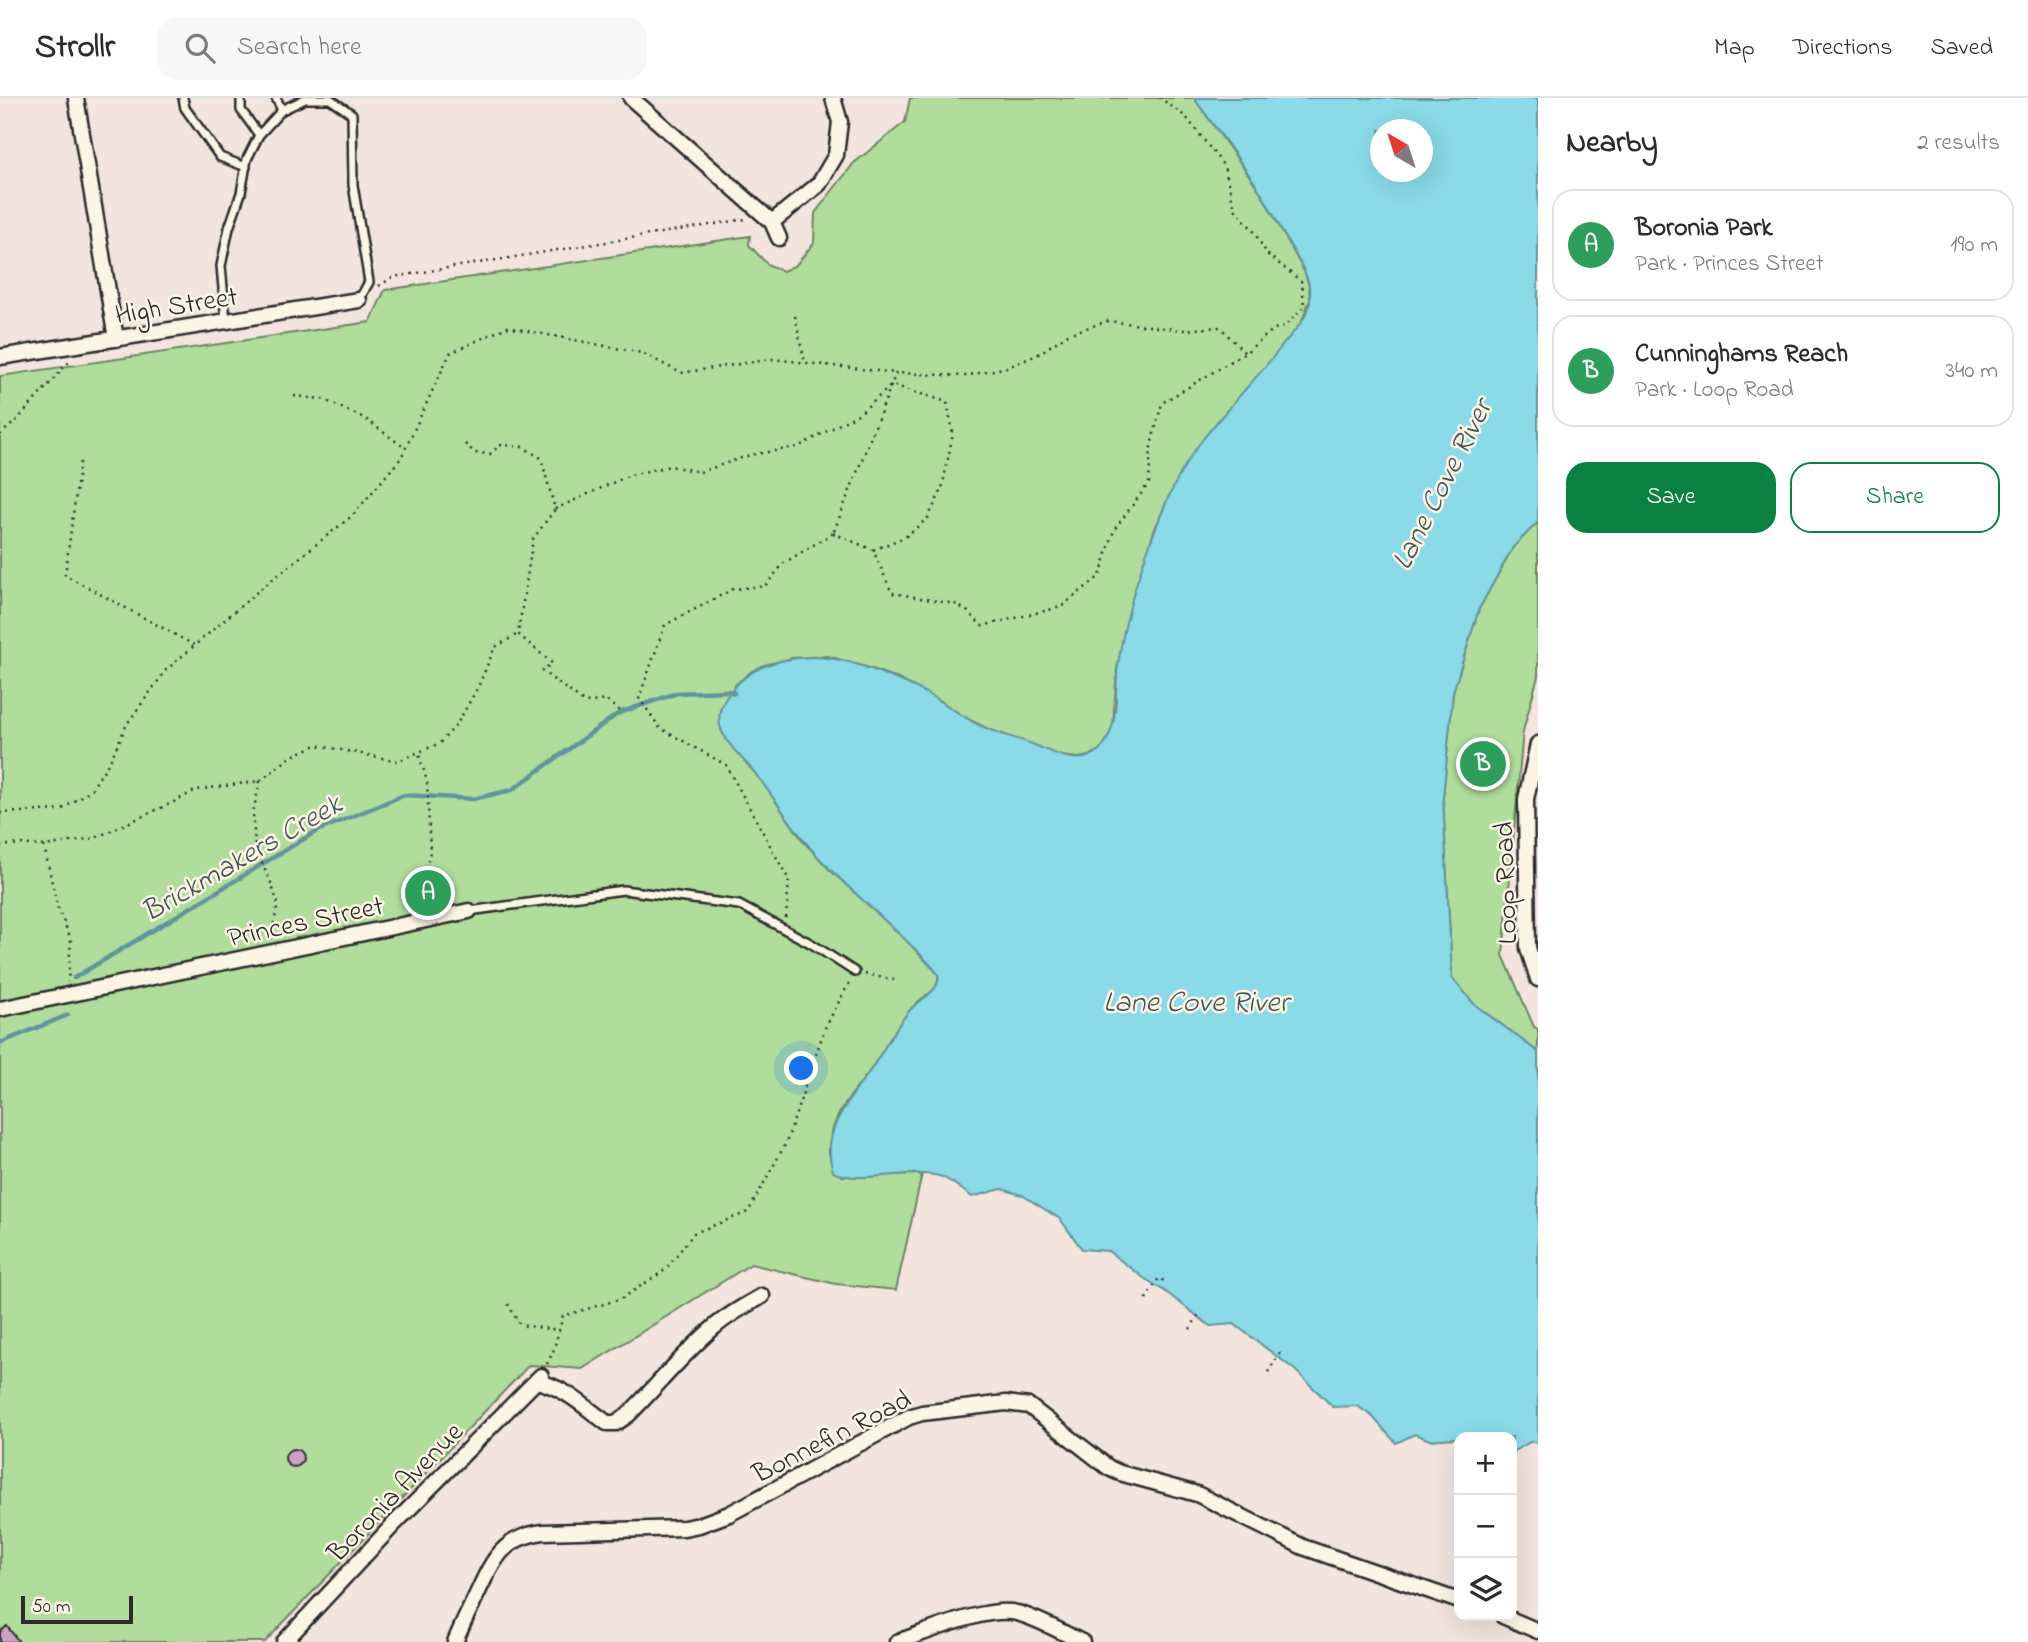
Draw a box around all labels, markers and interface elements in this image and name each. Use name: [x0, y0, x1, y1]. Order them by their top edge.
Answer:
search box: [157, 17, 647, 80]
text: Strollr: [35, 24, 115, 72]
icon: search: [181, 29, 219, 67]
text: Search here: [237, 29, 362, 67]
text: Map: [1714, 31, 1755, 66]
text: Directions: [1793, 31, 1892, 66]
text: Saved: [1930, 31, 1993, 66]
north arrow: [1370, 119, 1433, 182]
text: Nearby: [1566, 122, 1658, 166]
text: 2 results: [1917, 127, 2000, 160]
text: Boronia Park: [1635, 210, 1773, 248]
text: A: [1584, 229, 1598, 262]
text: 190 m: [1950, 229, 1998, 262]
text: Park · Princes Street: [1635, 248, 1823, 281]
street label: High Street: [112, 278, 241, 337]
text: Cunninghams Reach: [1635, 336, 1848, 374]
text: B: [1583, 355, 1599, 388]
text: 340 m: [1945, 355, 1998, 388]
text: Park · Loop Road: [1635, 374, 1794, 407]
water label: Lane Cove River: [1382, 389, 1507, 578]
button: Save: [1566, 462, 1776, 533]
button: Share: [1790, 462, 2000, 533]
pin: B: [1460, 738, 1506, 790]
water label: Brickmakers Creek: [134, 783, 353, 935]
street label: Loop Road: [1485, 821, 1530, 945]
pin: A: [405, 867, 451, 919]
street label: Princes Street: [224, 887, 388, 960]
water label: Lane Cove River: [1103, 982, 1293, 1026]
your location: [784, 1051, 818, 1085]
street label: Bonnefin Road: [745, 1380, 919, 1496]
street label: Boronia Avenue: [318, 1414, 475, 1574]
map controls: [1454, 1432, 1517, 1621]
button: +: [1454, 1432, 1517, 1495]
button: −: [1454, 1495, 1517, 1558]
button: layers: [1454, 1558, 1517, 1621]
scale bar: [21, 1593, 133, 1625]
text: 50 m: [32, 1594, 71, 1621]

